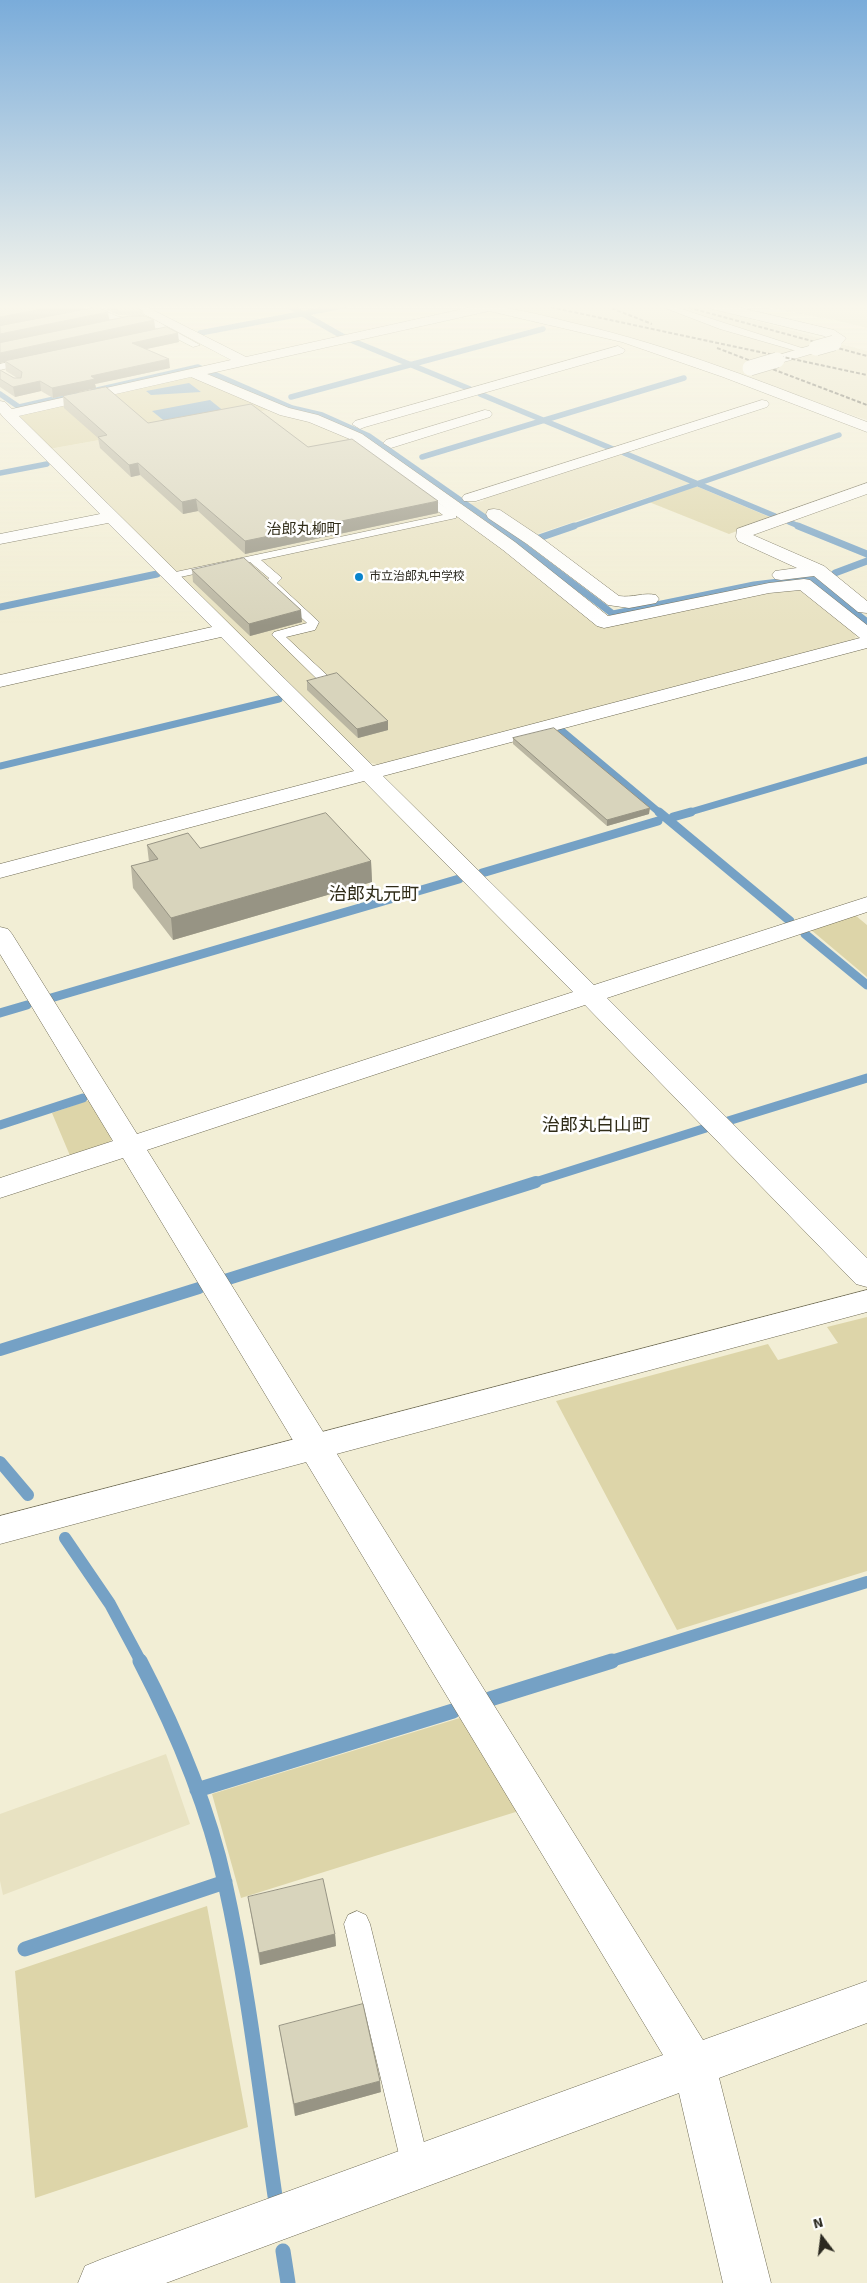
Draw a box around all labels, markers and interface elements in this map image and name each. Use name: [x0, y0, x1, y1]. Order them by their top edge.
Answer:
district label: 治郎丸柳町: [267, 521, 341, 539]
place label: 市立治郎丸中学校: [369, 570, 465, 584]
marker: 市立治郎丸中学校: [353, 571, 365, 583]
district label: 治郎丸元町: [329, 884, 419, 906]
district label: 治郎丸白山町: [542, 1115, 650, 1137]
north arrow: [797, 2213, 847, 2263]
text: N: [811, 2214, 825, 2233]

